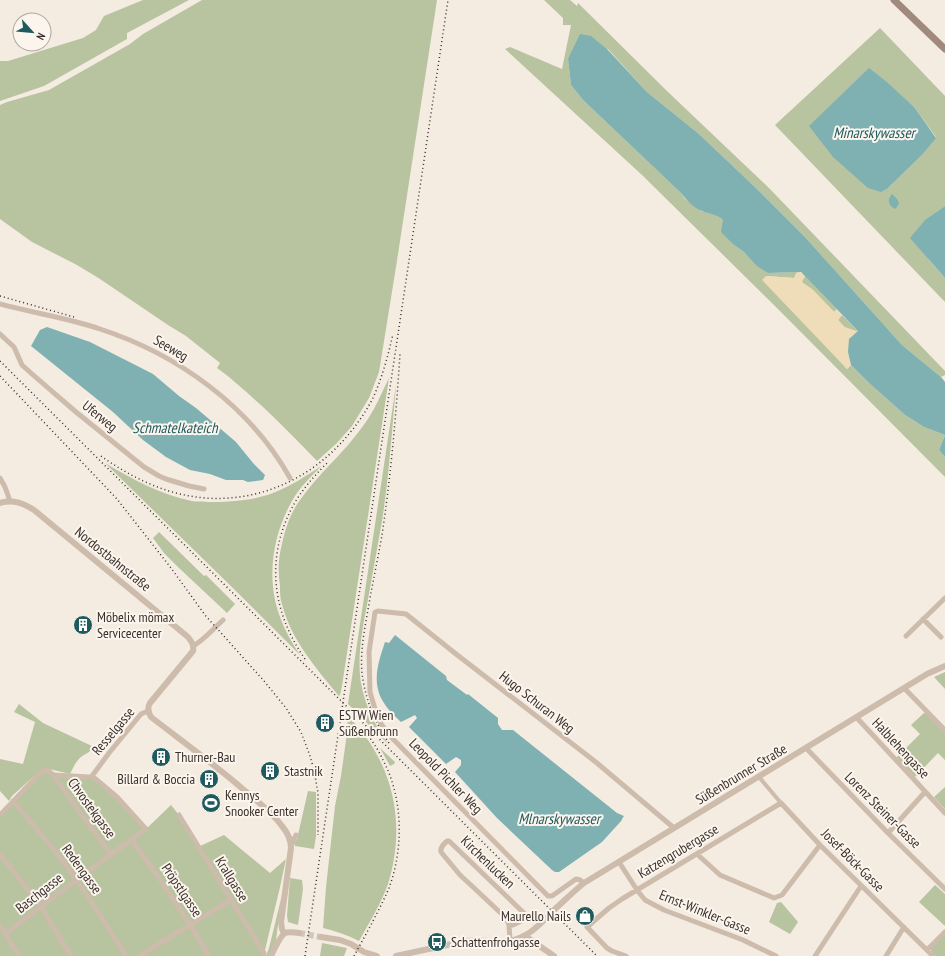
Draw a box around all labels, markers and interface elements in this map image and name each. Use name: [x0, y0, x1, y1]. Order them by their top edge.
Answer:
north arrow: [12, 12, 52, 52]
text: N: [33, 31, 48, 42]
water label: Minarskywasser: [833, 123, 917, 142]
street label: Seeweg: [150, 331, 192, 365]
street label: Uferweg: [79, 396, 121, 436]
water label: Schmatelkateich: [132, 418, 219, 437]
street label: Nordostbahnstraße: [71, 523, 155, 595]
place label: Möbelix mömax Servicecenter: [97, 608, 174, 642]
building icon: Möbelix mömax Servicecenter: [72, 614, 94, 636]
street label: Hugo Schuran Weg: [496, 667, 578, 737]
street label: Resselgasse: [88, 703, 138, 759]
place label: ESTW Wien Süßenbrunn: [339, 706, 398, 740]
building icon: ESTW Wien Süßenbrunn: [314, 712, 336, 734]
street label: Halblehengasse: [868, 714, 934, 782]
street label: Leopold Pichler Weg: [405, 734, 487, 818]
street label: Süßenbrunner Straße: [692, 740, 790, 808]
building icon: Thurner-Bau: [150, 746, 172, 768]
place label: Thurner-Bau: [175, 748, 235, 766]
building icon: Stastnik: [259, 760, 281, 782]
place label: Stastnik: [284, 762, 323, 780]
building icon: Billard & Boccia: [198, 768, 220, 790]
street label: Lorenz Steiner-Gasse: [841, 768, 925, 852]
place label: Billard & Boccia: [117, 770, 195, 788]
street label: Chvostekgasse: [64, 774, 120, 842]
place label: Kennys Snooker Center: [225, 786, 299, 820]
sports icon: Kennys Snooker Center: [200, 792, 222, 814]
water label: Mlnarskywasser: [518, 809, 602, 828]
street label: Katzengrubergasse: [634, 820, 722, 882]
street label: Josef-Böck-Gasse: [817, 824, 888, 895]
street label: Kirchenlucken: [457, 832, 519, 892]
street label: Redengasse: [58, 841, 106, 897]
street label: Krallgasse: [211, 853, 253, 905]
street label: Pröpstlgasse: [158, 860, 207, 920]
street label: Baschgasse: [12, 869, 66, 917]
street label: Ernst-Winkler-Gasse: [657, 885, 754, 939]
shop icon: Maurello Nails: [574, 905, 596, 927]
place label: Maurello Nails: [501, 907, 571, 925]
bus stop icon: Schattenfrohgasse: [426, 931, 448, 953]
place label: Schattenfrohgasse: [451, 933, 540, 951]

